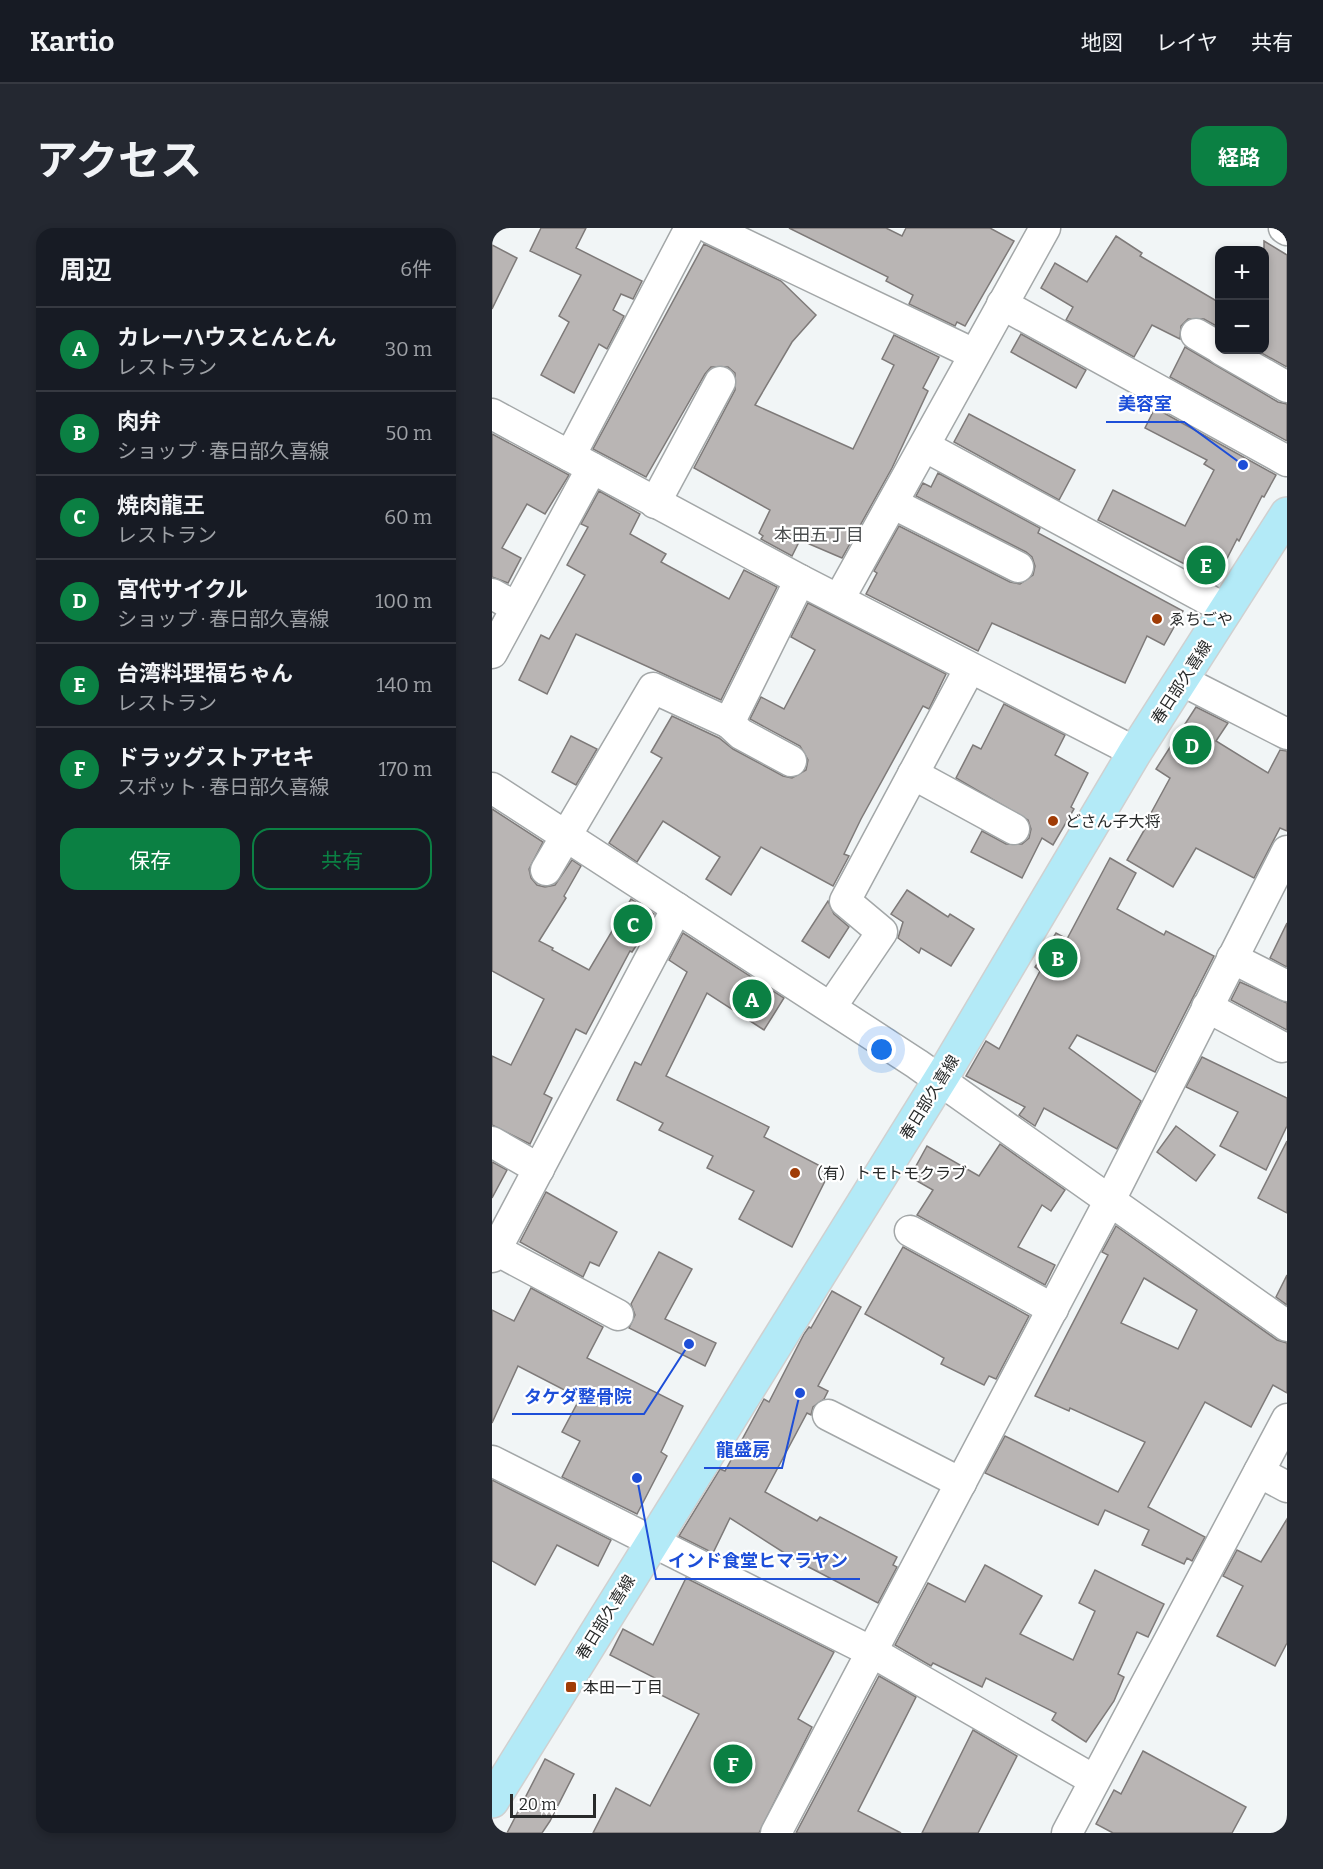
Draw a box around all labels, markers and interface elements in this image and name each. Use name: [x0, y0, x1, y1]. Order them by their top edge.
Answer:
text: Kartio: [30, 25, 114, 58]
text: 地図: [1081, 30, 1123, 56]
text: レイヤ: [1156, 30, 1218, 56]
text: 共有: [1251, 30, 1293, 56]
button: 経路: [1191, 126, 1287, 186]
text: アクセス: [36, 136, 202, 186]
map controls: [1215, 246, 1269, 354]
button: +: [1215, 246, 1269, 300]
text: 周辺: [60, 255, 112, 286]
text: 6件: [400, 257, 432, 281]
button: −: [1215, 300, 1269, 354]
text: カレーハウスとんとん: [117, 324, 337, 351]
text: A: [72, 337, 87, 361]
text: 30 m: [385, 337, 432, 361]
text: レストラン: [117, 355, 217, 379]
callout: 美容室: [1106, 386, 1184, 422]
text: 美容室: [1118, 393, 1172, 415]
text: 肉弁: [117, 408, 161, 435]
text: B: [73, 421, 86, 445]
text: 50 m: [385, 421, 432, 445]
text: ショップ · 春日部久喜線: [117, 439, 329, 463]
text: 焼肉龍王: [117, 492, 205, 519]
text: C: [73, 505, 86, 529]
text: 60 m: [384, 505, 432, 529]
text: レストラン: [117, 523, 217, 547]
district label: 本田五丁目: [774, 524, 864, 546]
pin: E: [1186, 542, 1226, 588]
text: 宮代サイクル: [117, 576, 248, 603]
text: D: [72, 589, 87, 613]
text: 100 m: [375, 589, 432, 613]
text: ショップ · 春日部久喜線: [117, 607, 329, 631]
place label: ゑちごや: [1169, 610, 1233, 629]
marker: ゑちごや: [1150, 612, 1164, 626]
street label: 春日部久喜線: [1147, 637, 1216, 728]
text: 台湾料理福ちゃん: [117, 660, 293, 687]
text: E: [73, 673, 86, 697]
text: 140 m: [376, 673, 432, 697]
text: レストラン: [117, 691, 217, 715]
pin: D: [1172, 722, 1212, 768]
text: ドラッグストアセキ: [117, 744, 315, 771]
text: F: [74, 757, 85, 781]
text: 170 m: [379, 757, 432, 781]
text: スポット · 春日部久喜線: [117, 775, 329, 799]
place label: どさん子大将: [1065, 812, 1161, 831]
marker: どさん子大将: [1046, 814, 1060, 828]
button: 保存: [60, 828, 240, 890]
button: 共有: [252, 828, 432, 890]
pin: C: [614, 902, 652, 946]
pin: B: [1038, 936, 1078, 980]
pin: A: [732, 976, 772, 1022]
your location: [867, 1035, 896, 1064]
street label: 春日部久喜線: [896, 1052, 963, 1143]
place label: （有）トモトモクラブ: [807, 1164, 967, 1183]
marker: （有）トモトモクラブ: [788, 1166, 802, 1180]
callout: タケダ整骨院: [512, 1378, 644, 1414]
text: タケダ整骨院: [524, 1386, 632, 1408]
callout: 龍盛房: [704, 1432, 782, 1468]
text: 龍盛房: [716, 1439, 770, 1461]
callout: インド食堂ヒマラヤン: [656, 1543, 860, 1579]
text: インド食堂ヒマラヤン: [668, 1550, 848, 1572]
street label: 春日部久喜線: [572, 1572, 639, 1663]
place label: 本田一丁目: [583, 1678, 663, 1697]
marker: 本田一丁目: [564, 1680, 578, 1694]
pin: F: [714, 1742, 752, 1786]
scale bar: [510, 1791, 596, 1818]
text: 20 m: [519, 1795, 556, 1814]

